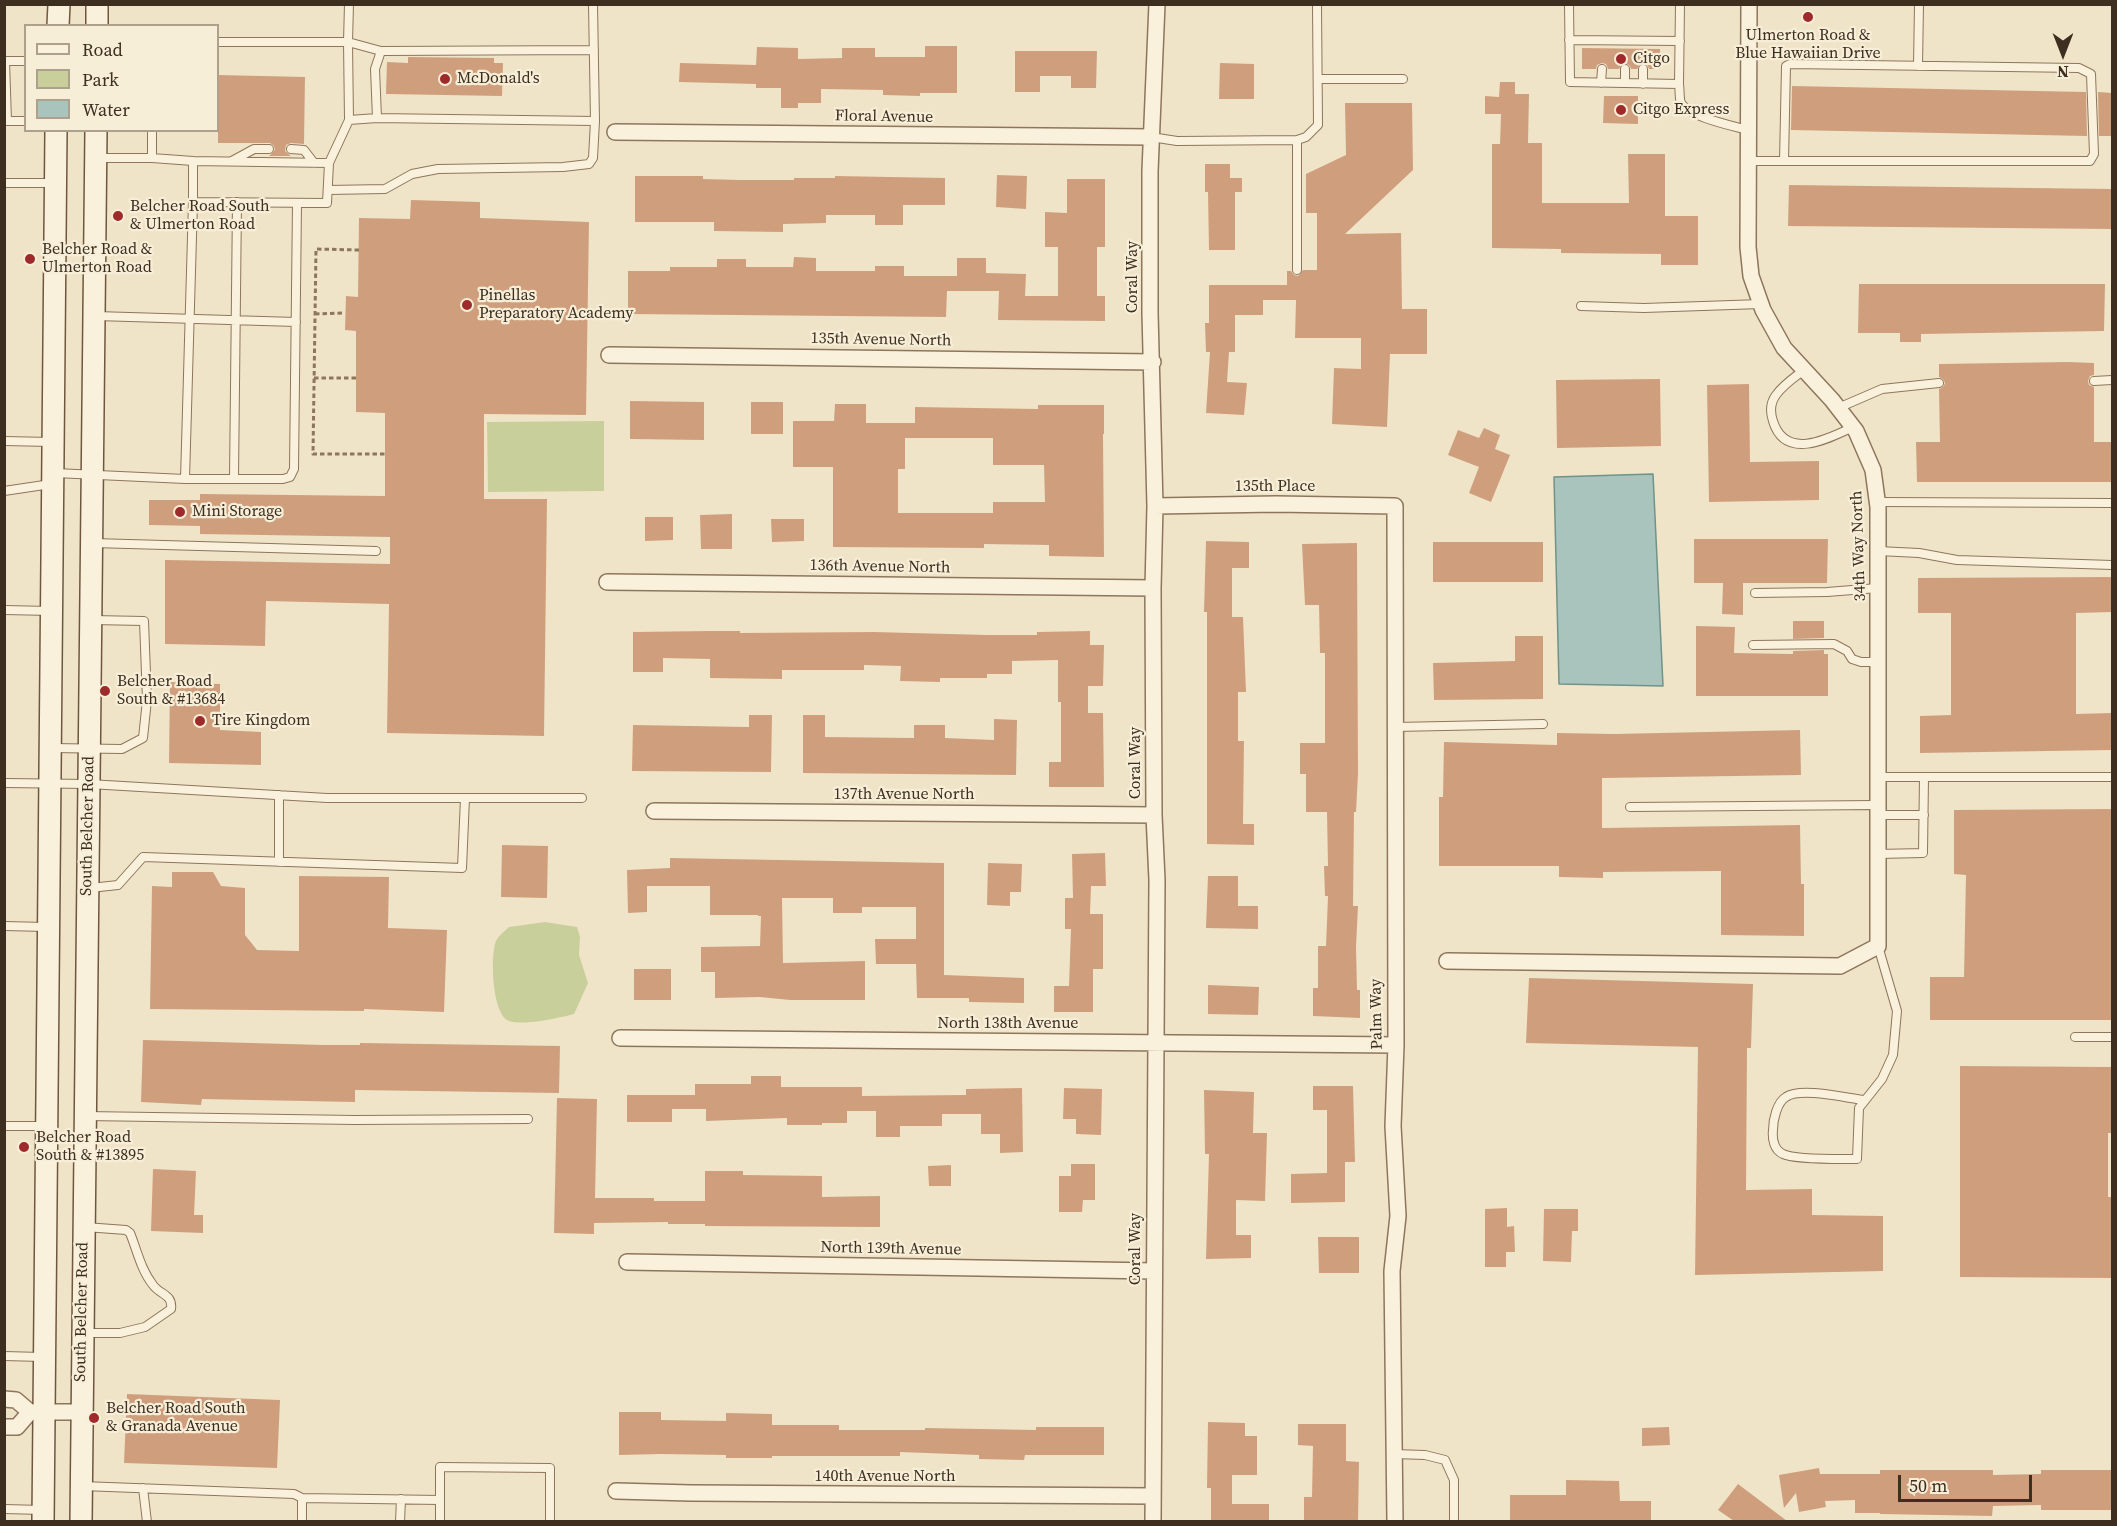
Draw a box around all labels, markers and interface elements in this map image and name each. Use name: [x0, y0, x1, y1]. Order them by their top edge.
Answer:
marker: Ulmerton Road & Blue Hawaiian Drive: [1801, 10, 1815, 24]
legend: [24, 24, 219, 132]
north arrow: [2033, 24, 2093, 84]
place label: Ulmerton Road & Blue Hawaiian Drive: [1735, 26, 1881, 64]
text: Road: [82, 37, 123, 62]
place label: Citgo: [1633, 49, 1670, 69]
marker: Citgo: [1614, 52, 1628, 66]
text: N: [2057, 61, 2069, 83]
text: Park: [82, 67, 119, 92]
place label: McDonald's: [457, 69, 540, 89]
marker: McDonald's: [438, 72, 452, 86]
text: Water: [82, 97, 130, 122]
place label: Citgo Express: [1633, 100, 1729, 120]
marker: Citgo Express: [1614, 103, 1628, 117]
street label: Floral Avenue: [835, 107, 933, 127]
place label: Belcher Road South & Ulmerton Road: [130, 197, 270, 235]
marker: Belcher Road South & Ulmerton Road: [111, 209, 125, 223]
place label: Belcher Road & Ulmerton Road: [42, 240, 152, 278]
street label: Coral Way: [1123, 241, 1143, 313]
marker: Belcher Road & Ulmerton Road: [23, 252, 37, 266]
place label: Pinellas Preparatory Academy: [479, 286, 633, 324]
marker: Pinellas Preparatory Academy: [460, 298, 474, 312]
street label: 135th Avenue North: [810, 329, 952, 351]
street label: 135th Place: [1235, 477, 1315, 497]
street label: 34th Way North: [1847, 490, 1871, 602]
place label: Mini Storage: [192, 502, 282, 522]
marker: Mini Storage: [173, 505, 187, 519]
street label: 136th Avenue North: [809, 556, 951, 578]
place label: Belcher Road South & #13684: [117, 672, 225, 710]
marker: Belcher Road South & #13684: [98, 684, 112, 698]
place label: Tire Kingdom: [212, 711, 310, 731]
marker: Tire Kingdom: [193, 714, 207, 728]
street label: Coral Way: [1126, 727, 1146, 799]
street label: South Belcher Road: [77, 756, 99, 896]
street label: 137th Avenue North: [833, 785, 975, 805]
street label: Palm Way: [1367, 978, 1387, 1050]
street label: North 138th Avenue: [937, 1014, 1079, 1034]
place label: Belcher Road South & #13895: [36, 1128, 144, 1166]
marker: Belcher Road South & #13895: [17, 1140, 31, 1154]
street label: Coral Way: [1126, 1213, 1146, 1285]
street label: North 139th Avenue: [820, 1238, 962, 1260]
street label: South Belcher Road: [71, 1242, 93, 1382]
place label: Belcher Road South & Granada Avenue: [106, 1399, 246, 1437]
marker: Belcher Road South & Granada Avenue: [87, 1411, 101, 1425]
scale bar: [1901, 1463, 2034, 1501]
street label: 140th Avenue North: [814, 1467, 956, 1487]
text: 50 m: [1909, 1473, 1947, 1498]

